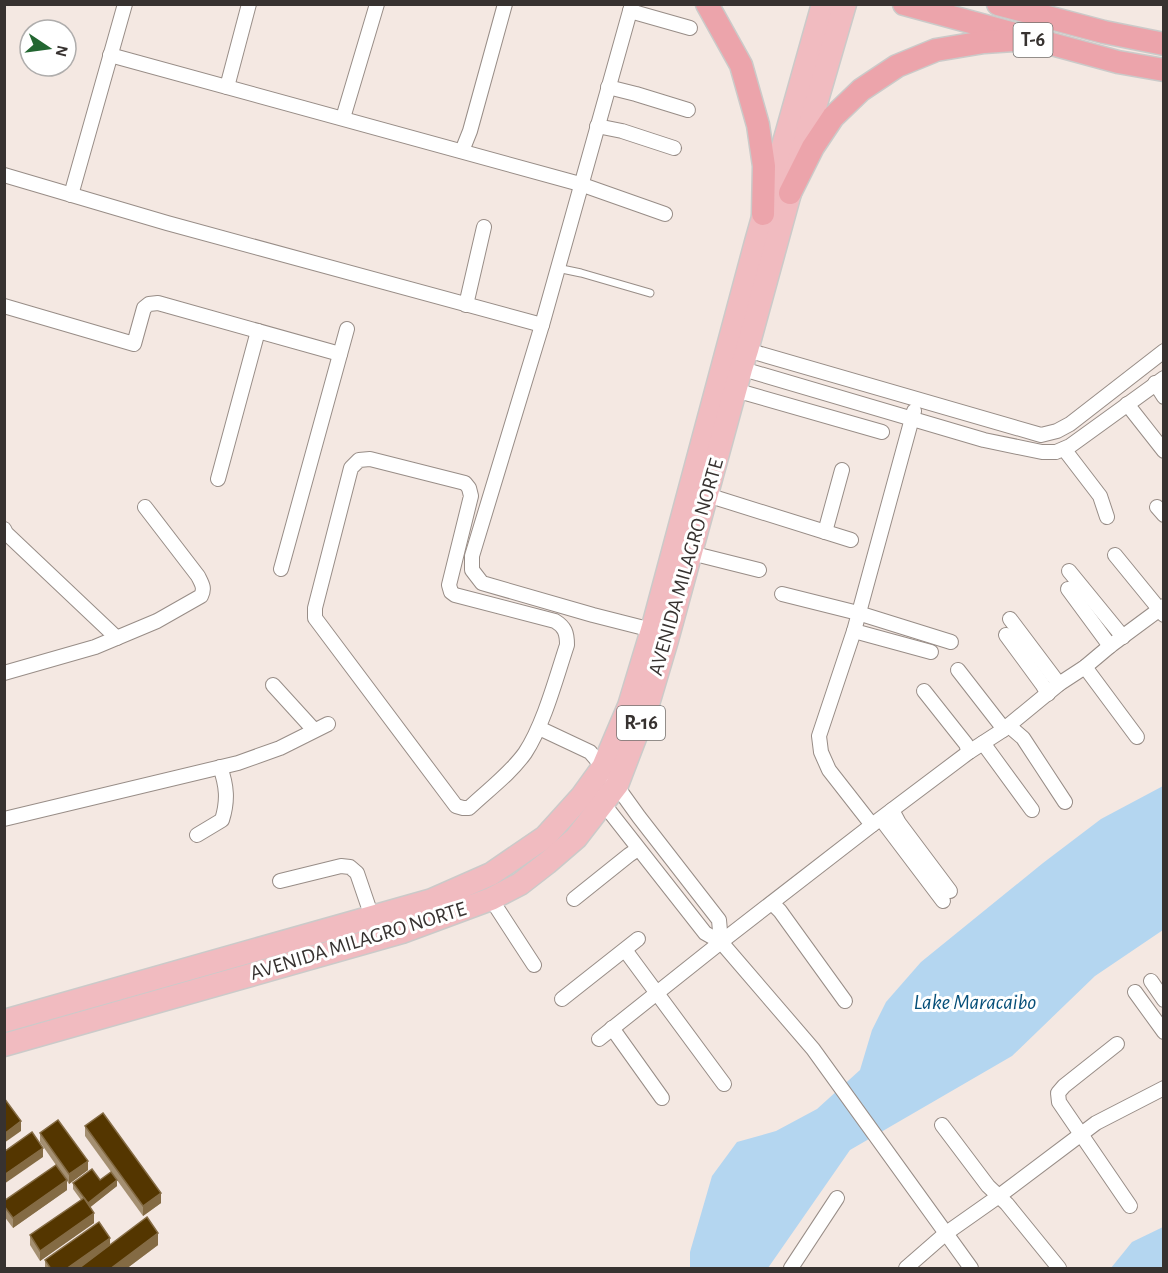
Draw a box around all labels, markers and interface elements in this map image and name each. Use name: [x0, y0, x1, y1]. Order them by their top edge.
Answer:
north arrow: [18, 18, 78, 78]
road number: T-6: [1014, 23, 1052, 57]
text: N: [53, 44, 71, 58]
street label: AVENIDA MILAGRO NORTE: [645, 456, 727, 678]
road number: R-16: [617, 706, 665, 740]
street label: AVENIDA MILAGRO NORTE: [247, 898, 469, 984]
water label: Lake Maracaibo: [914, 991, 1036, 1013]

